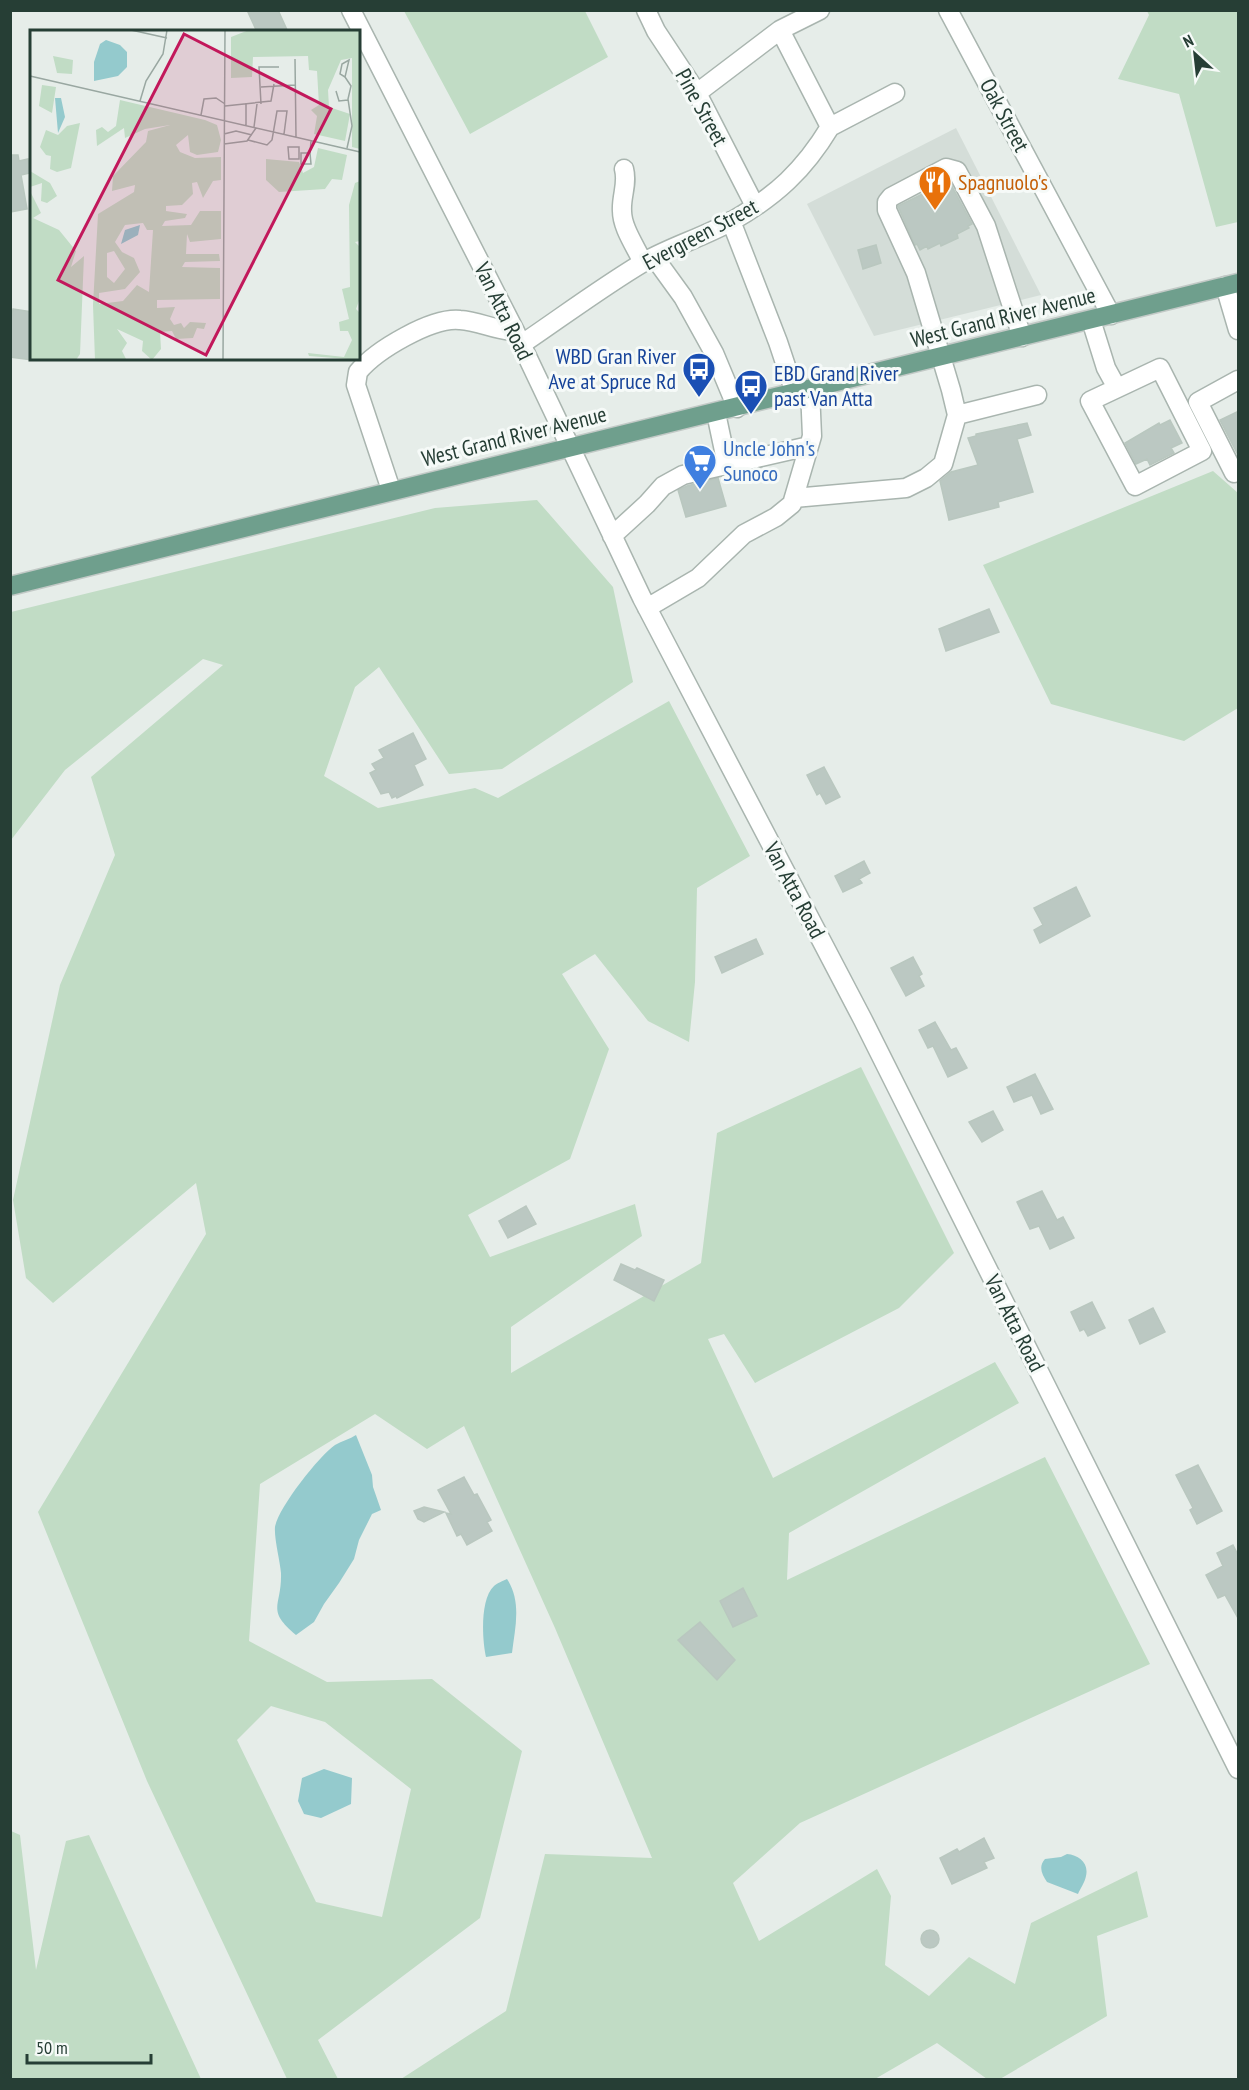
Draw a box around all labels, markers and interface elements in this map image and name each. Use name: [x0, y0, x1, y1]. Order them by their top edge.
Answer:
north arrow: [1165, 24, 1225, 84]
inset map: [30, 30, 360, 360]
text: N: [1180, 30, 1197, 52]
street label: Pine Street: [669, 64, 735, 150]
street label: Oak Street: [974, 74, 1036, 156]
restaurant icon: Spagnuolo's: [917, 164, 953, 211]
place label: Spagnuolo's: [958, 168, 1048, 196]
street label: Evergreen Street: [638, 192, 762, 276]
street label: Van Atta Road: [468, 257, 540, 364]
street label: West Grand River Avenue: [908, 281, 1098, 353]
place label: WBD Gran River Ave at Spruce Rd: [549, 342, 676, 395]
bus stop icon: WBD Gran River Ave at Spruce Rd: [681, 351, 717, 398]
place label: EBD Grand River past Van Atta: [774, 359, 899, 412]
bus stop icon: EBD Grand River past Van Atta: [733, 368, 769, 415]
street label: West Grand River Avenue: [419, 400, 609, 472]
place label: Uncle John's Sunoco: [723, 434, 815, 487]
supermarket icon: Uncle John's Sunoco: [682, 443, 718, 490]
street label: Van Atta Road: [758, 836, 832, 943]
street label: Van Atta Road: [978, 1269, 1051, 1376]
scale bar: [27, 2027, 152, 2065]
text: 50 m: [36, 2036, 68, 2059]

